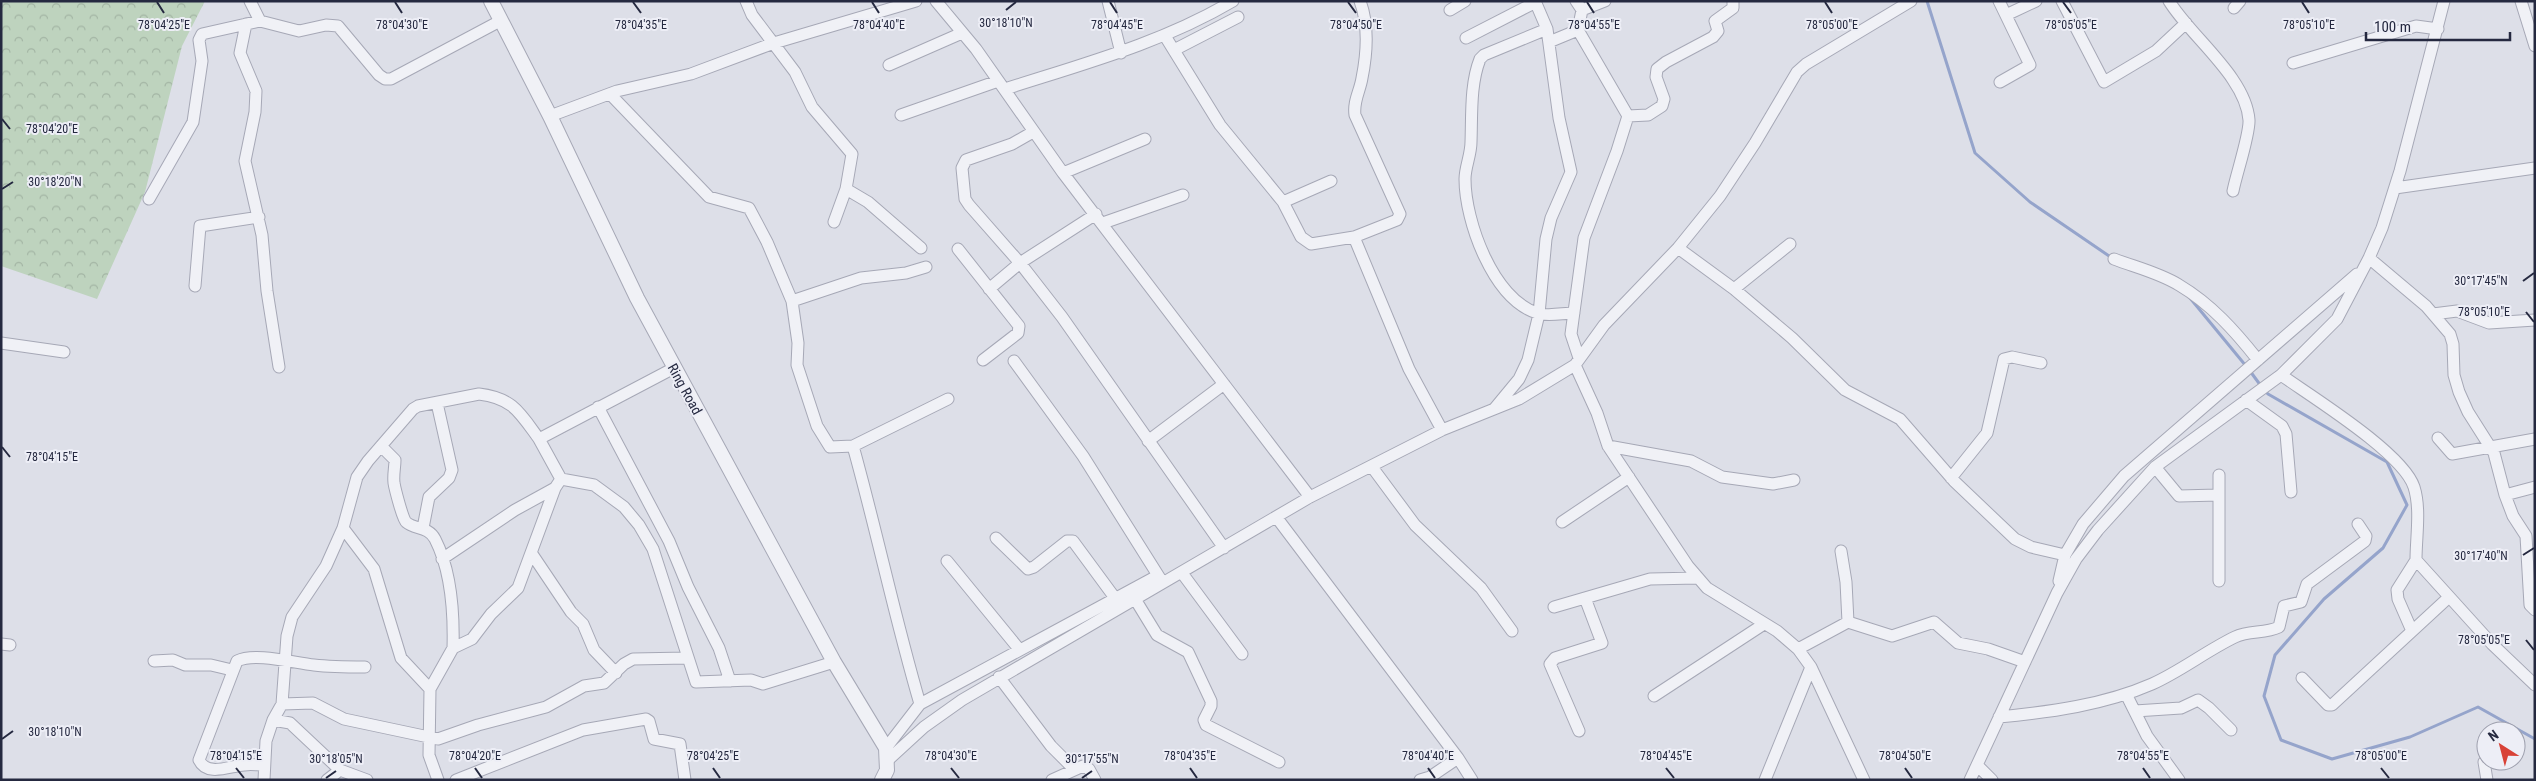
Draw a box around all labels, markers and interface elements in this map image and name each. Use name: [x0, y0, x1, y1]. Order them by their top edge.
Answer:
scale bar: [2366, 10, 2510, 42]
text: 30°18'10"N: [979, 16, 1033, 30]
text: 78°04'25"E: [138, 18, 190, 32]
text: 78°04'30"E: [376, 18, 428, 32]
text: 78°04'35"E: [615, 18, 667, 32]
text: 78°04'40"E: [853, 18, 905, 32]
text: 78°04'45"E: [1091, 18, 1143, 32]
text: 78°04'50"E: [1330, 18, 1382, 32]
text: 78°04'55"E: [1568, 18, 1620, 32]
text: 78°05'00"E: [1806, 18, 1858, 32]
text: 78°05'05"E: [2045, 18, 2097, 32]
text: 78°05'10"E: [2283, 18, 2335, 32]
text: 100 m: [2374, 18, 2411, 36]
text: 78°04'20"E: [26, 122, 78, 136]
text: 30°18'20"N: [28, 175, 82, 189]
text: 30°17'45"N: [2454, 274, 2508, 288]
text: 78°05'10"E: [2458, 305, 2510, 319]
street label: Ring Road: [665, 361, 705, 417]
text: 78°04'15"E: [26, 450, 78, 464]
text: 30°17'40"N: [2454, 549, 2508, 563]
text: 78°05'05"E: [2458, 633, 2510, 647]
north arrow: [2476, 721, 2526, 771]
text: 30°18'10"N: [28, 725, 82, 739]
text: N: [2485, 726, 2502, 744]
text: 78°04'15"E: [210, 749, 262, 763]
text: 78°04'20"E: [449, 749, 501, 763]
text: 78°04'25"E: [687, 749, 739, 763]
text: 78°04'30"E: [925, 749, 977, 763]
text: 78°04'35"E: [1164, 749, 1216, 763]
text: 78°04'40"E: [1402, 749, 1454, 763]
text: 78°04'45"E: [1640, 749, 1692, 763]
text: 78°04'50"E: [1879, 749, 1931, 763]
text: 78°04'55"E: [2117, 749, 2169, 763]
text: 78°05'00"E: [2355, 749, 2407, 763]
text: 30°18'05"N: [309, 752, 363, 766]
text: 30°17'55"N: [1065, 752, 1119, 766]

